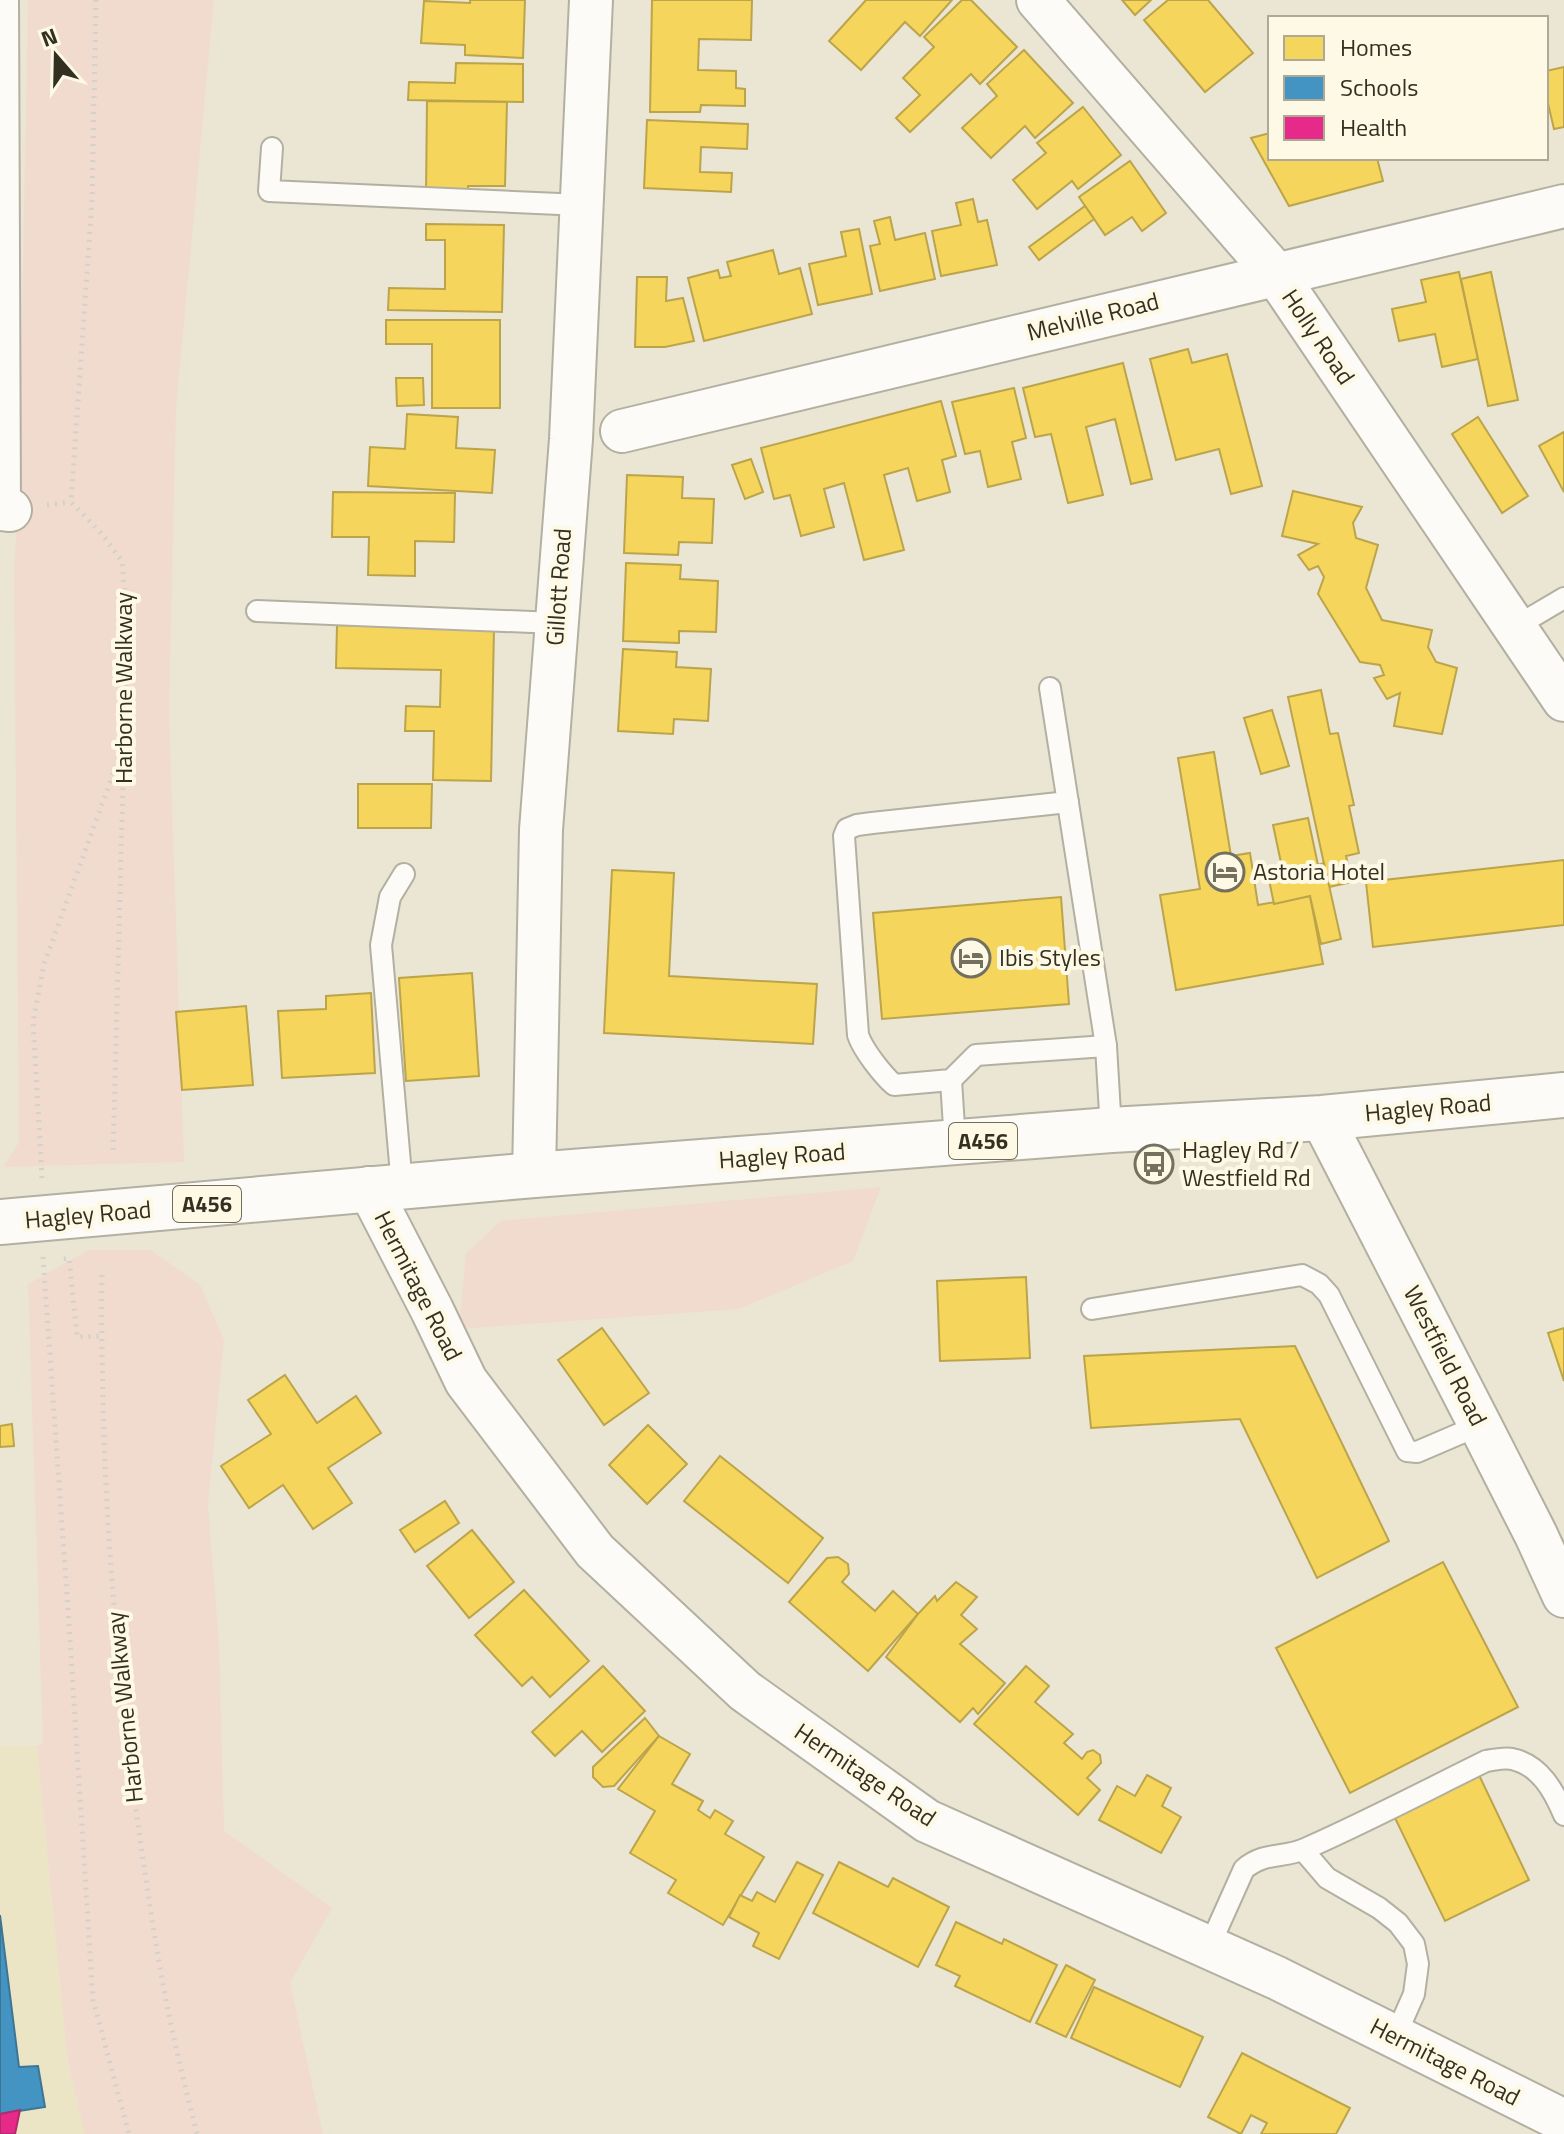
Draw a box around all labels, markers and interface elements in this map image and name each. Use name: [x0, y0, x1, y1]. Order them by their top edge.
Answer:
north arrow: [16, 16, 96, 96]
legend: [1268, 16, 1548, 160]
text: N: [36, 19, 62, 56]
text: Homes: [1340, 29, 1412, 65]
text: Schools: [1340, 69, 1418, 105]
text: Health: [1340, 109, 1407, 145]
street label: Holly Road: [1274, 281, 1364, 392]
street label: Melville Road: [1023, 282, 1163, 350]
street label: Gillott Road: [536, 527, 580, 647]
street label: Harborne Walkway: [105, 592, 141, 784]
hotel icon: Astoria Hotel: [1204, 851, 1246, 893]
place label: Astoria Hotel: [1253, 853, 1385, 889]
hotel icon: Ibis Styles: [950, 937, 992, 979]
place label: Ibis Styles: [999, 939, 1101, 975]
street label: Hagley Road: [1363, 1084, 1493, 1130]
road number: A456: [949, 1123, 1017, 1159]
place label: Hagley Rd / Westfield Rd: [1182, 1131, 1311, 1195]
street label: Hagley Road: [717, 1133, 846, 1177]
bus stop icon: Hagley Rd / Westfield Rd: [1133, 1143, 1175, 1185]
road number: A456: [173, 1186, 241, 1222]
street label: Hagley Road: [23, 1191, 153, 1237]
street label: Hermitage Road: [366, 1204, 472, 1367]
street label: Westfield Road: [1395, 1279, 1497, 1432]
street label: Harborne Walkway: [96, 1609, 152, 1804]
street label: Hermitage Road: [788, 1713, 944, 1835]
street label: Hermitage Road: [1364, 2008, 1527, 2114]

